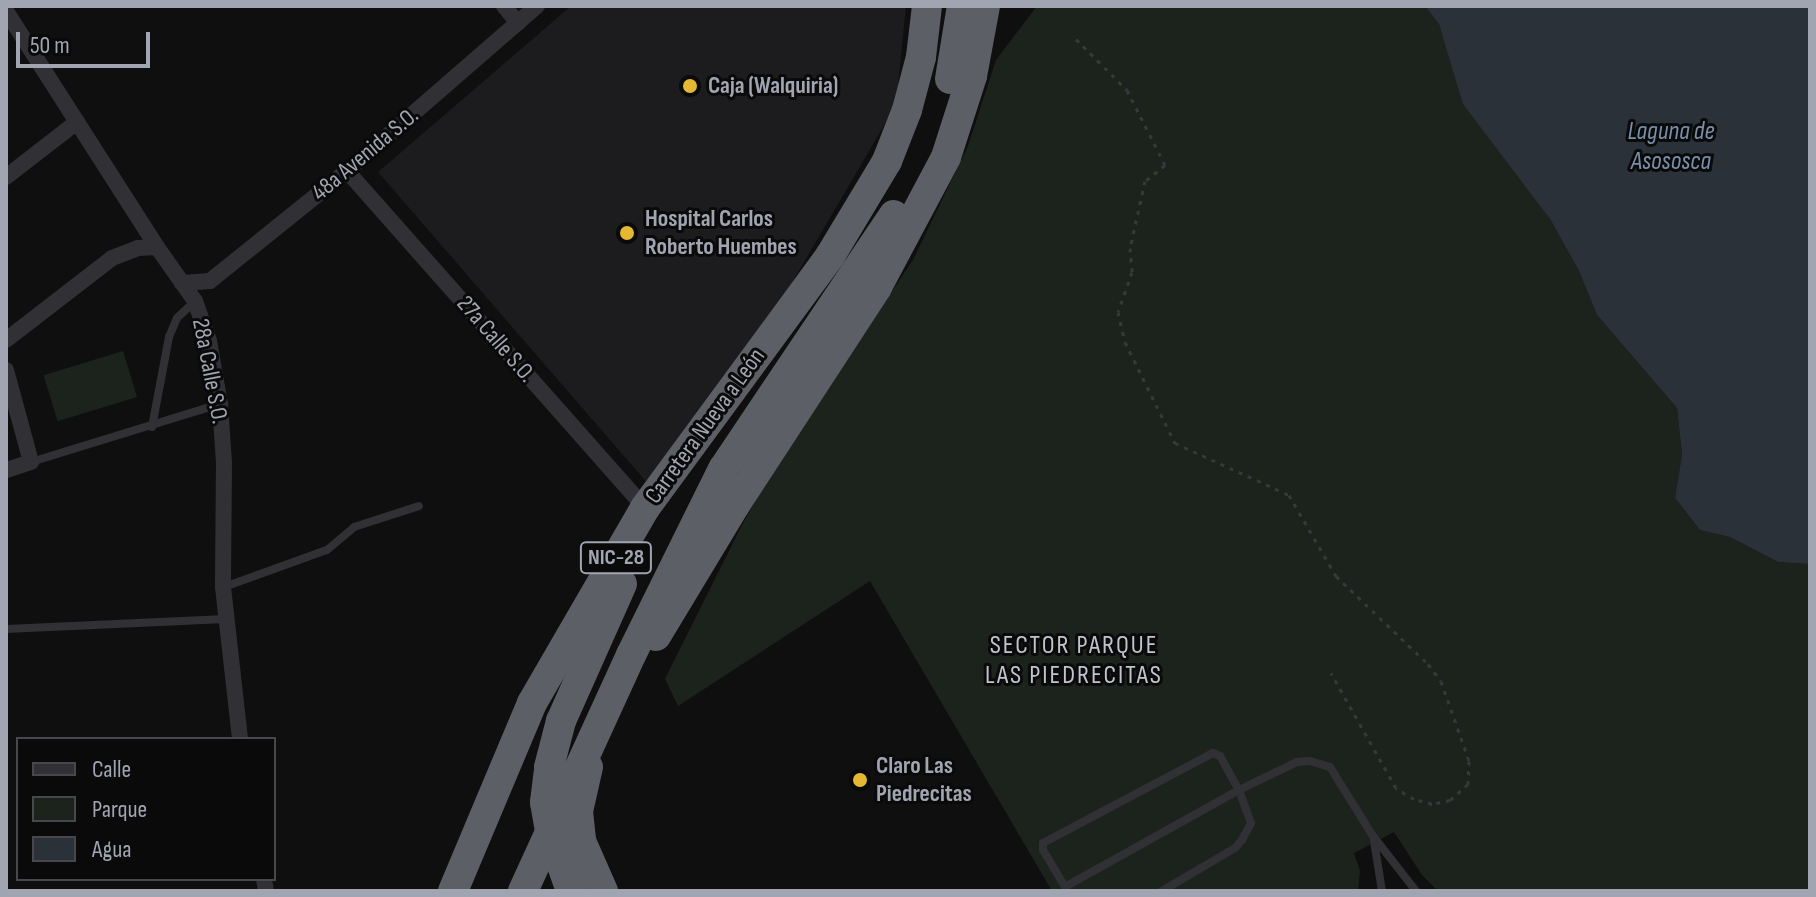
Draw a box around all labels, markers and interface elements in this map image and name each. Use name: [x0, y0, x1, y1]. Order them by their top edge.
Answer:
scale bar: [20, 16, 154, 66]
text: 50 m: [30, 31, 70, 60]
place label: Caja (Walquiria): [708, 72, 838, 100]
marker: Caja (Walquiria): [679, 75, 701, 97]
street label: 48a Avenida S.O.: [306, 101, 424, 207]
water label: Laguna de Asososca: [1627, 116, 1715, 178]
place label: Hospital Carlos Roberto Huembes: [645, 205, 797, 261]
marker: Hospital Carlos Roberto Huembes: [616, 222, 638, 244]
street label: 27a Calle S.O.: [451, 290, 541, 388]
street label: 28a Calle S.O.: [186, 316, 234, 426]
street label: Carretera Nueva a León: [639, 343, 771, 509]
road number: NIC-28: [578, 540, 654, 576]
district label: SECTOR PARQUE LAS PIEDRECITAS: [985, 630, 1163, 692]
legend: [16, 737, 276, 881]
place label: Claro Las Piedrecitas: [876, 752, 972, 808]
text: Calle: [92, 755, 131, 784]
marker: Claro Las Piedrecitas: [851, 771, 869, 789]
text: Parque: [92, 795, 147, 824]
text: Agua: [92, 835, 131, 864]

